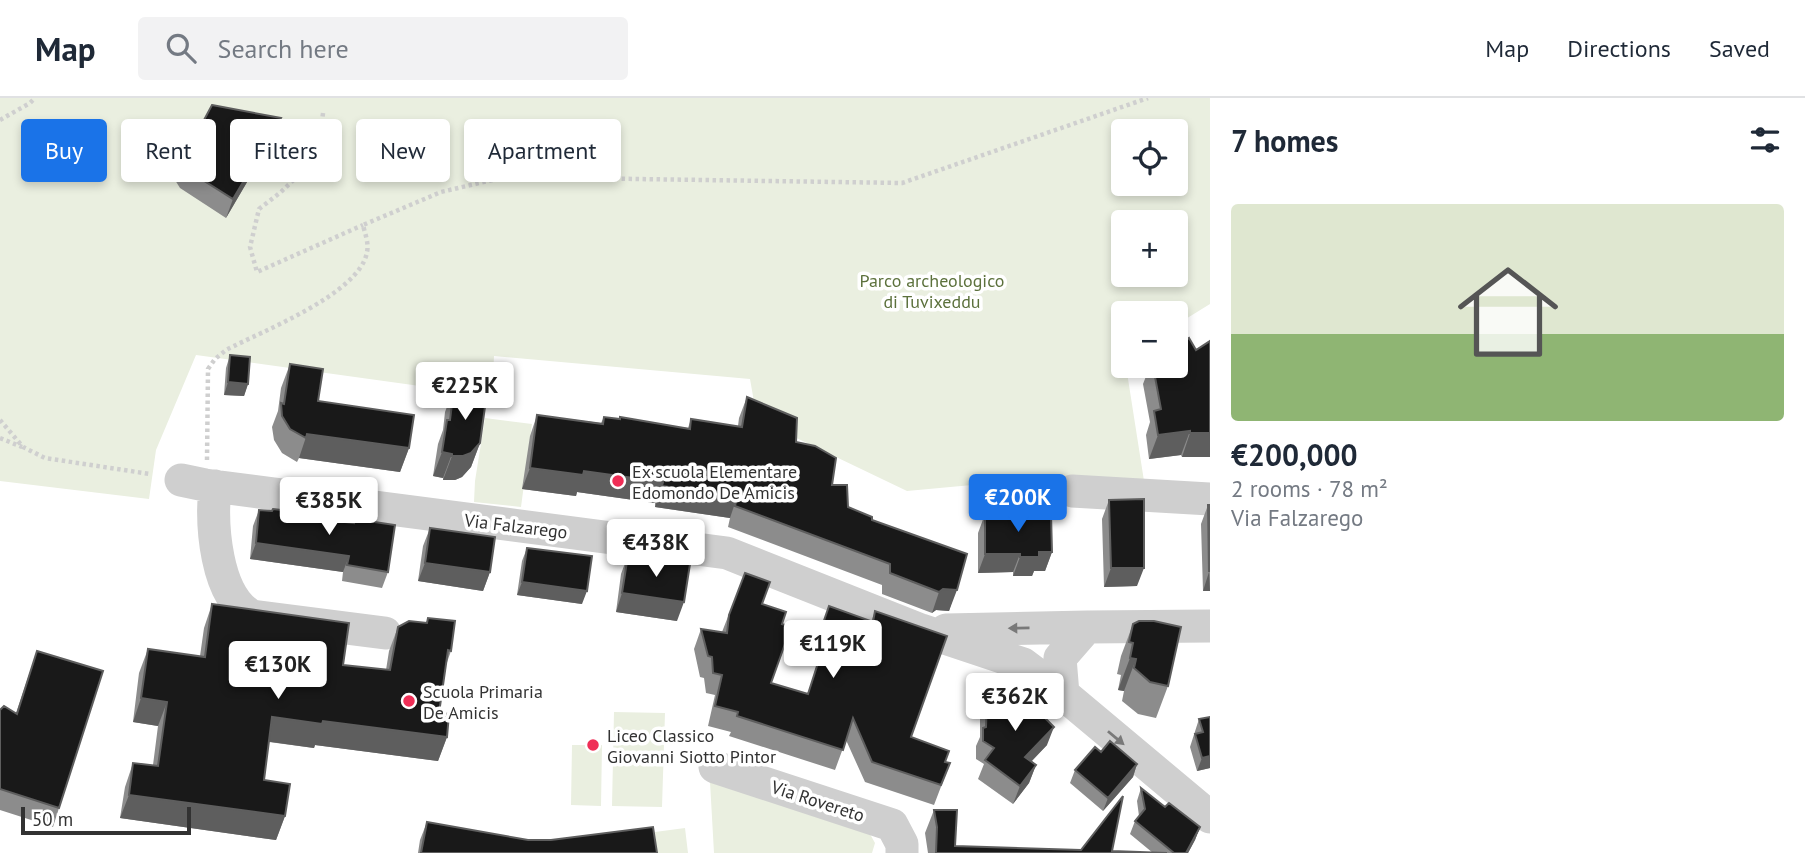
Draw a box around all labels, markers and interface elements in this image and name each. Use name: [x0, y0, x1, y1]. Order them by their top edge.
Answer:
search box: [138, 17, 628, 80]
text: Map: [35, 27, 96, 70]
icon: search: [162, 29, 200, 67]
text: Search here: [218, 32, 349, 65]
text: Map: [1485, 33, 1529, 64]
text: Directions: [1567, 33, 1671, 64]
text: Saved: [1709, 33, 1770, 64]
chip: Buy: [21, 119, 107, 182]
chip: Rent: [121, 119, 216, 182]
chip: Filters: [230, 119, 342, 182]
chip: New: [356, 119, 450, 182]
chip: Apartment: [464, 119, 621, 182]
map controls: [1111, 119, 1188, 378]
button: locate: [1111, 119, 1188, 196]
text: 7 homes: [1231, 121, 1339, 160]
icon: filters: [1746, 121, 1784, 159]
button: +: [1111, 210, 1188, 287]
icon: home: [1445, 249, 1571, 375]
park label: Parco archeologico di Tuvixeddu: [860, 269, 1005, 313]
button: −: [1111, 301, 1188, 378]
pin: €225K: [416, 362, 514, 422]
text: €225K: [432, 370, 498, 399]
text: €200,000: [1231, 435, 1358, 474]
place label: Ex scuola Elementare Edomondo De Amicis: [632, 460, 797, 504]
marker: Ex scuola Elementare Edomondo De Amicis: [610, 473, 626, 489]
pin: €200K: [969, 474, 1067, 534]
text: 2 rooms · 78 m²: [1231, 474, 1388, 503]
pin: €385K: [280, 478, 378, 537]
text: €200K: [985, 482, 1051, 511]
text: €385K: [296, 485, 362, 514]
text: Via Falzarego: [1231, 503, 1363, 532]
street label: Via Falzarego: [462, 508, 569, 544]
pin: €438K: [607, 519, 705, 579]
text: €438K: [623, 527, 689, 556]
pin: €119K: [784, 620, 882, 680]
one-way arrow: [1008, 623, 1030, 634]
text: €119K: [800, 628, 866, 657]
pin: €130K: [229, 642, 327, 701]
text: €130K: [245, 649, 311, 678]
pin: €362K: [966, 674, 1064, 733]
place label: Scuola Primaria De Amicis: [423, 680, 543, 724]
text: €362K: [982, 681, 1048, 710]
marker: Scuola Primaria De Amicis: [401, 693, 417, 709]
place label: Liceo Classico Giovanni Siotto Pintor: [607, 724, 776, 768]
one-way arrow: [1107, 730, 1124, 745]
marker: Liceo Classico Giovanni Siotto Pintor: [585, 737, 601, 753]
street label: Via Rovereto: [768, 775, 867, 827]
scale bar: [21, 804, 191, 836]
text: 50 m: [32, 807, 73, 831]

